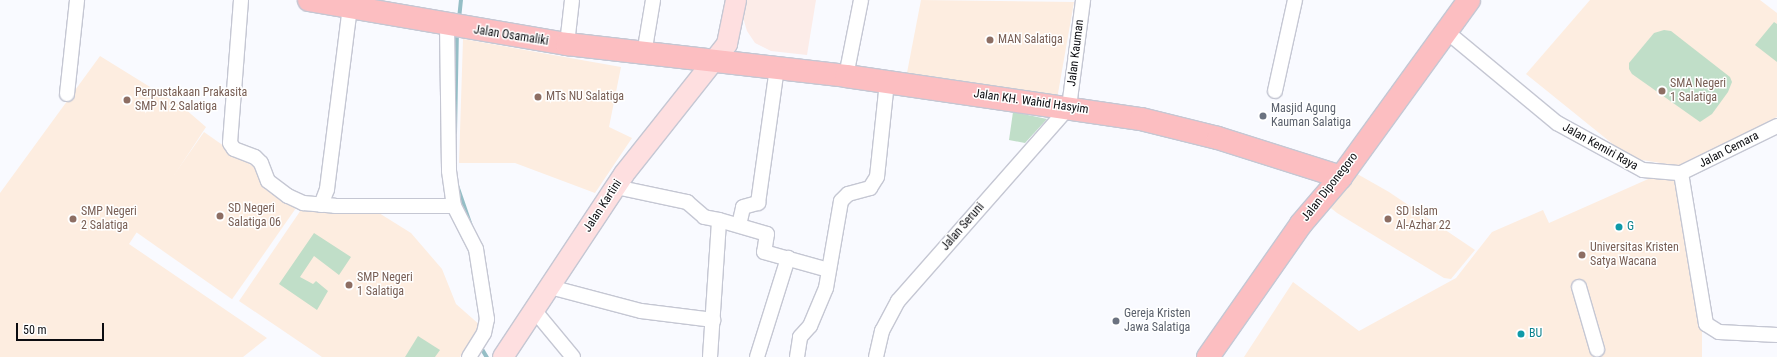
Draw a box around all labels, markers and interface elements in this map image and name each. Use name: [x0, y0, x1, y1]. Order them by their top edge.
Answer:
street label: Jalan Kauman: [1065, 19, 1087, 87]
street label: Jalan Osamaliki: [473, 23, 549, 49]
place label: MAN Salatiga: [998, 33, 1063, 47]
marker: MAN Salatiga: [985, 35, 995, 45]
place label: SMA Negeri 1 Salatiga: [1670, 77, 1726, 105]
place label: Perpustakaan Prakasita SMP N 2 Salatiga: [135, 86, 247, 114]
marker: SMA Negeri 1 Salatiga: [1657, 86, 1667, 96]
street label: Jalan KH. Wahid Hasyim: [973, 87, 1089, 117]
place label: MTs NU Salatiga: [546, 90, 624, 104]
marker: MTs NU Salatiga: [533, 92, 543, 102]
marker: Perpustakaan Prakasita SMP N 2 Salatiga: [122, 95, 132, 105]
place label: Masjid Agung Kauman Salatiga: [1271, 102, 1351, 130]
marker: Masjid Agung Kauman Salatiga: [1258, 111, 1268, 121]
street label: Jalan Kemiri Raya: [1560, 120, 1640, 174]
street label: Jalan Cemara: [1697, 129, 1761, 171]
street label: Jalan Diponegoro: [1299, 150, 1361, 224]
street label: Jalan Kartini: [581, 177, 625, 235]
street label: Jalan Seruni: [938, 200, 988, 254]
place label: SD Negeri Salatiga 06: [228, 202, 281, 230]
place label: SMP Negeri 2 Salatiga: [81, 205, 137, 233]
place label: SD Islam Al-Azhar 22: [1396, 205, 1451, 233]
marker: SD Negeri Salatiga 06: [215, 211, 225, 221]
marker: SMP Negeri 2 Salatiga: [68, 214, 78, 224]
marker: SD Islam Al-Azhar 22: [1383, 214, 1393, 224]
place label: G: [1627, 220, 1634, 234]
marker: G: [1614, 222, 1624, 232]
place label: Universitas Kristen Satya Wacana: [1590, 241, 1679, 269]
marker: Universitas Kristen Satya Wacana: [1577, 250, 1587, 260]
place label: SMP Negeri 1 Salatiga: [357, 271, 413, 299]
marker: SMP Negeri 1 Salatiga: [344, 280, 354, 290]
place label: Gereja Kristen Jawa Salatiga: [1124, 307, 1190, 335]
scale bar: [18, 315, 106, 341]
marker: Gereja Kristen Jawa Salatiga: [1111, 316, 1121, 326]
text: 50 m: [23, 323, 47, 337]
place label: BU: [1529, 327, 1542, 341]
marker: BU: [1516, 329, 1526, 339]

